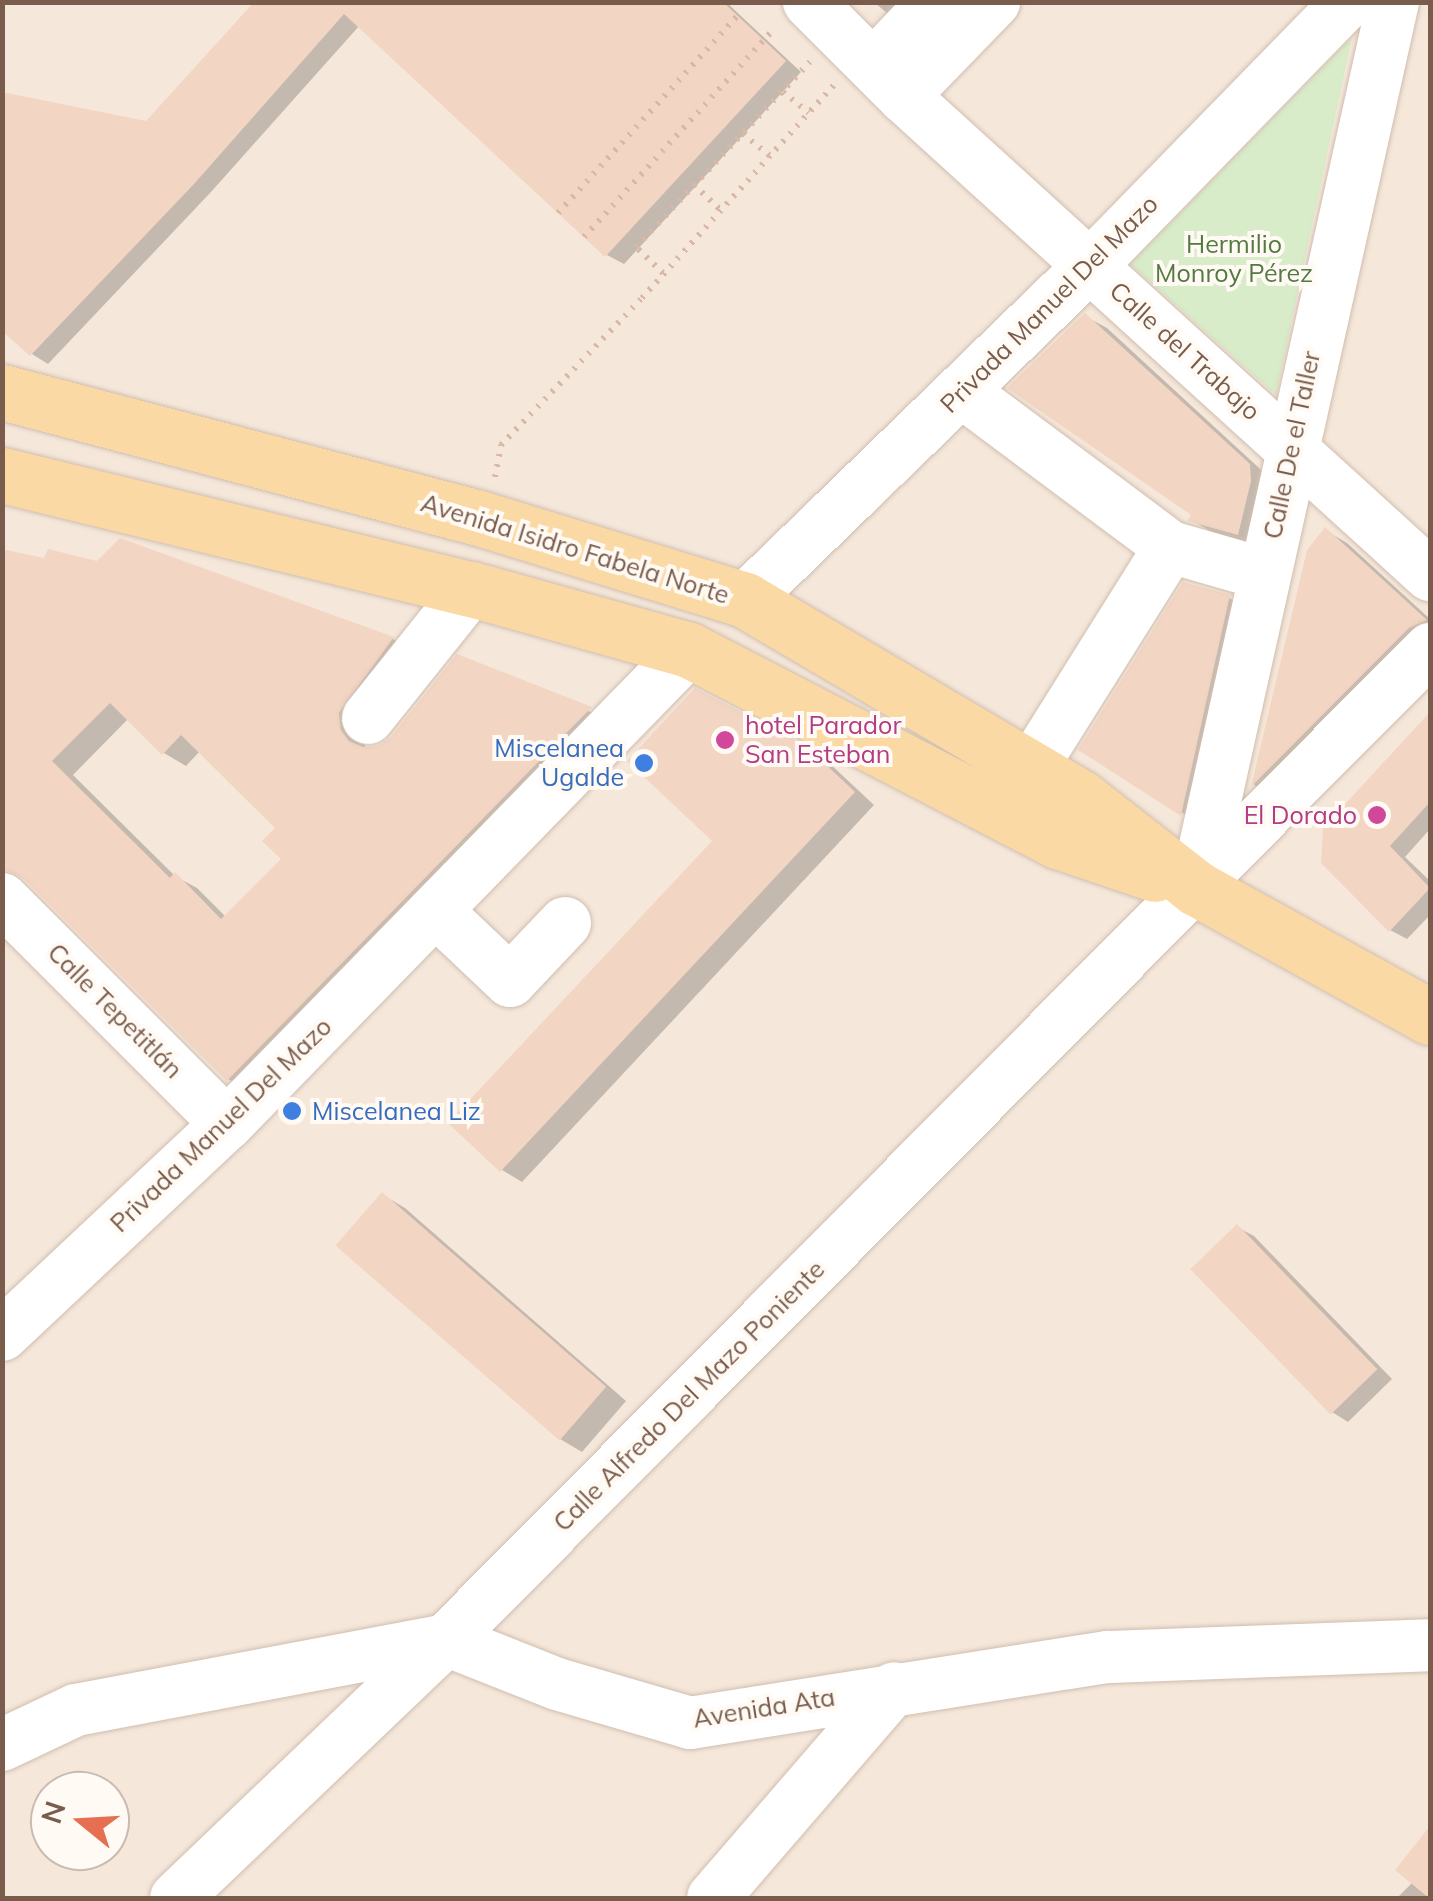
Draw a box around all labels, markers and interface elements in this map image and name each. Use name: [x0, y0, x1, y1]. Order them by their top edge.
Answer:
street label: Privada Manuel Del Mazo: [934, 189, 1164, 419]
park label: Hermilio Monroy Pérez: [1155, 230, 1313, 289]
street label: Calle del Trabajo: [1104, 276, 1266, 426]
street label: Calle De el Taller: [1257, 348, 1327, 542]
street label: Avenida Isidro Fabela Norte: [417, 488, 733, 610]
place label: hotel Parador San Esteban: [745, 711, 901, 770]
marker: hotel Parador San Esteban: [714, 729, 736, 751]
place label: Miscelanea Ugalde: [494, 734, 624, 793]
marker: Miscelanea Ugalde: [633, 752, 655, 774]
place label: El Dorado: [1244, 800, 1357, 830]
marker: El Dorado: [1366, 804, 1388, 826]
street label: Calle Tepetitlán: [41, 937, 189, 1085]
street label: Privada Manuel Del Mazo: [104, 1012, 338, 1238]
place label: Miscelanea Liz: [312, 1096, 481, 1126]
marker: Miscelanea Liz: [281, 1100, 303, 1122]
street label: Calle Alfredo Del Mazo Poniente: [547, 1254, 831, 1538]
street label: Avenida Ata: [691, 1682, 837, 1734]
north arrow: [30, 1771, 130, 1871]
text: N: [33, 1797, 73, 1828]

